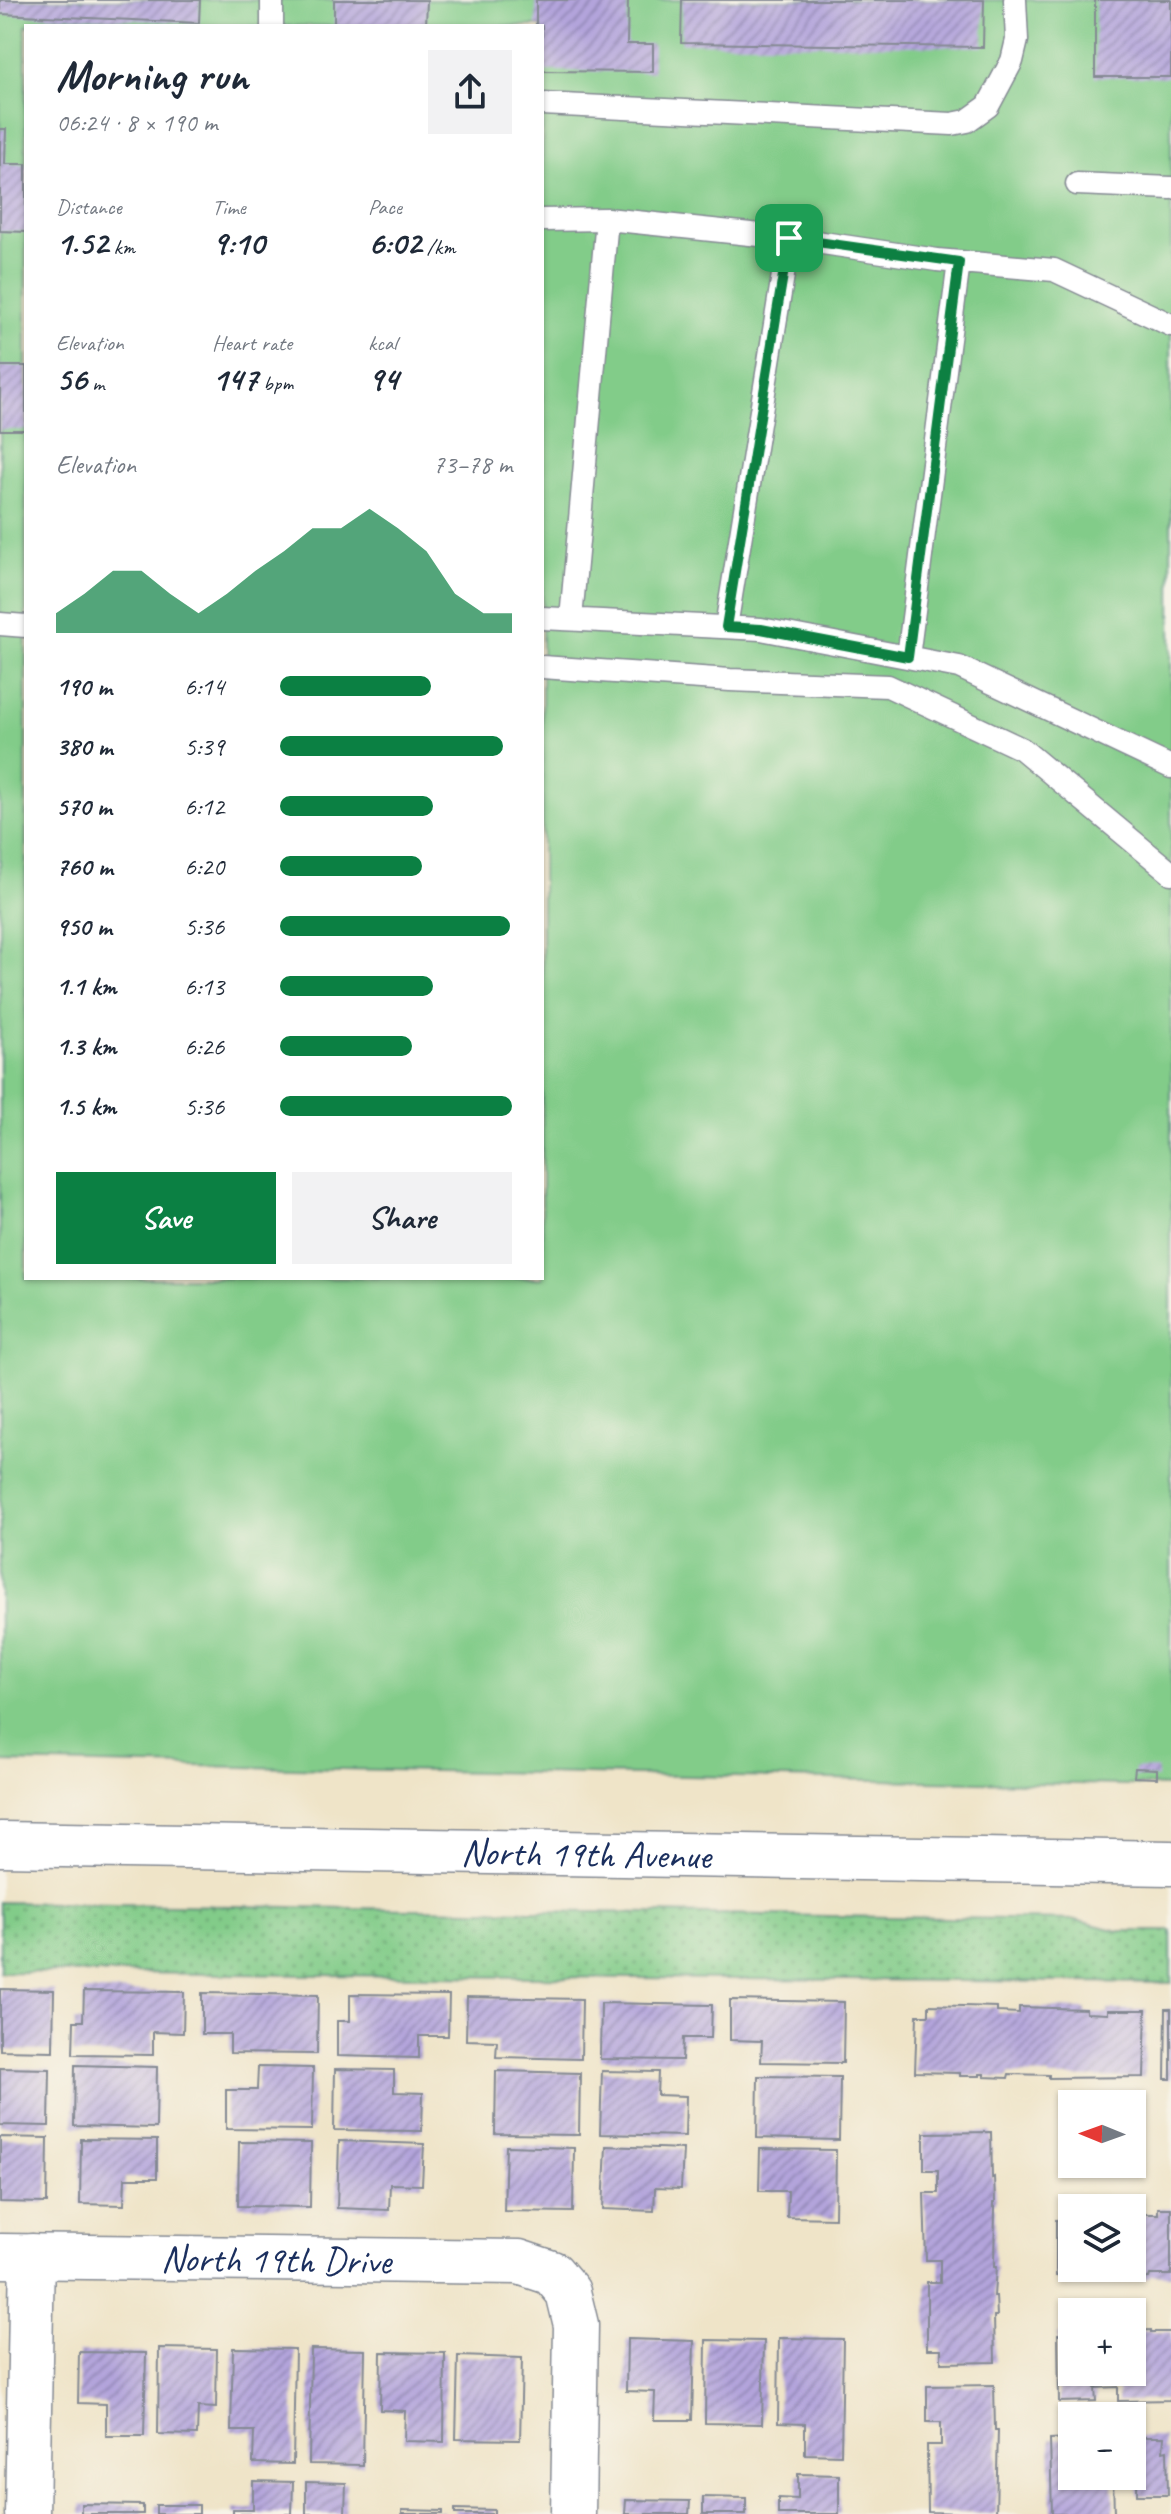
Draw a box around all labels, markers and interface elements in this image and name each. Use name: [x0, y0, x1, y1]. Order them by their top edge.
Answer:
text: Morning run: [56, 48, 248, 103]
button: share: [428, 50, 512, 134]
text: 06:24 · 8 × 190 m: [56, 106, 217, 139]
text: Distance: [56, 193, 122, 221]
text: Time: [212, 193, 246, 221]
text: Pace: [368, 193, 402, 221]
pin: [755, 204, 823, 272]
icon: arrive: [767, 216, 811, 260]
text: 1.52: [56, 221, 108, 264]
text: 9:10: [212, 221, 264, 264]
text: 6:02: [368, 221, 421, 264]
text: km: [108, 233, 135, 261]
text: /km: [421, 233, 455, 261]
text: Elevation: [56, 329, 124, 357]
text: Heart rate: [212, 329, 292, 357]
text: kcal: [368, 329, 397, 357]
text: 56: [56, 357, 87, 400]
text: 147: [212, 357, 258, 400]
text: 94: [368, 357, 398, 400]
text: m: [87, 369, 104, 397]
text: bpm: [258, 369, 293, 397]
text: Elevation: [56, 448, 136, 481]
text: 73–78 m: [433, 448, 512, 481]
text: 190 m: [56, 670, 112, 703]
text: 6:14: [184, 670, 224, 703]
text: 380 m: [56, 730, 112, 763]
text: 5:39: [184, 730, 224, 763]
text: 570 m: [56, 790, 112, 823]
text: 6:12: [184, 790, 224, 823]
text: 760 m: [56, 850, 113, 883]
text: 6:20: [184, 850, 224, 883]
text: 950 m: [56, 910, 111, 943]
text: 5:36: [184, 910, 224, 943]
text: 1.1 km: [56, 970, 116, 1003]
text: 6:13: [184, 970, 224, 1003]
text: 1.3 km: [56, 1030, 116, 1063]
text: 6:26: [184, 1030, 224, 1063]
text: 1.5 km: [56, 1090, 116, 1123]
text: 5:36: [184, 1090, 224, 1123]
button: Save: [56, 1172, 276, 1264]
button: Share: [292, 1172, 512, 1264]
street label: North 19th Avenue: [461, 1828, 714, 1879]
north arrow: [1058, 2090, 1146, 2178]
map controls: [1058, 2090, 1146, 2490]
button: layers: [1058, 2194, 1146, 2282]
street label: North 19th Drive: [161, 2234, 394, 2284]
button: +: [1058, 2298, 1146, 2386]
button: −: [1058, 2402, 1146, 2490]

